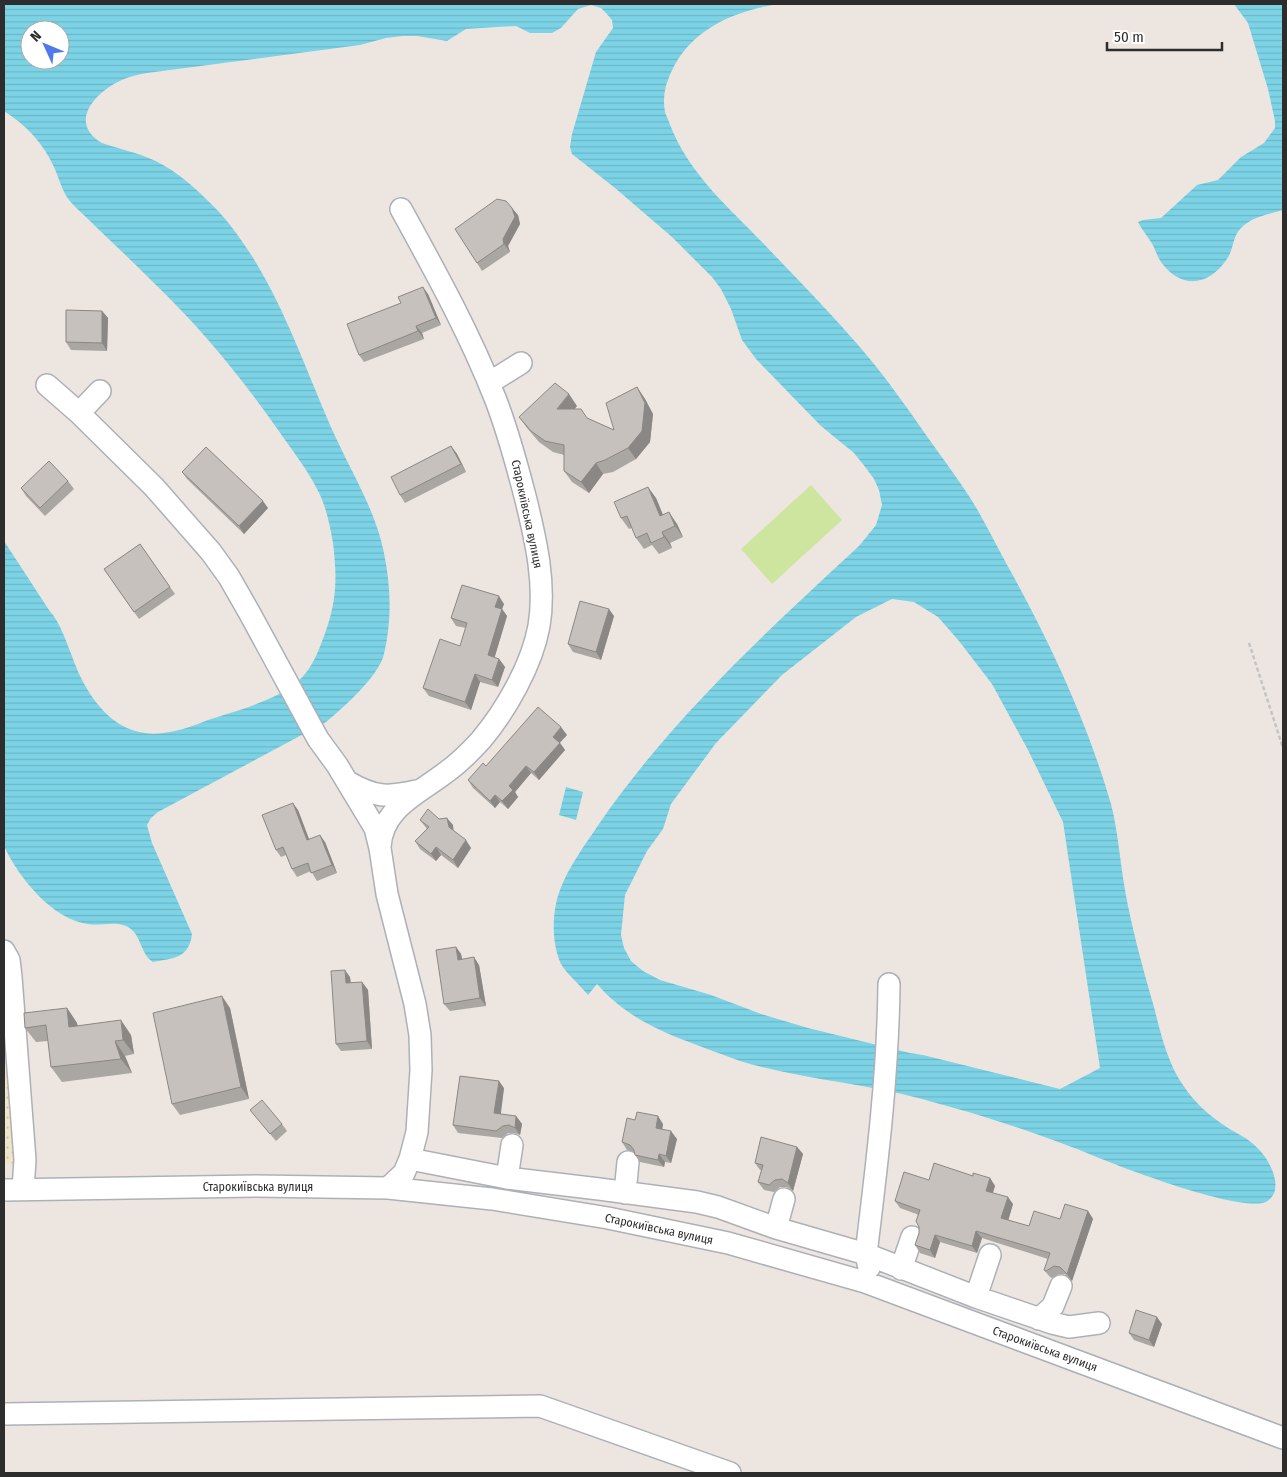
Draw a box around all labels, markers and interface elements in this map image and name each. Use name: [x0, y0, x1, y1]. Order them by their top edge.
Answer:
north arrow: [20, 20, 70, 70]
scale bar: [1107, 20, 1222, 52]
text: N: [27, 27, 45, 45]
text: 50 m: [1114, 28, 1144, 46]
street label: Старокиївська вулиця: [509, 459, 545, 569]
street label: Старокиївська вулиця: [203, 1180, 313, 1194]
street label: Старокиївська вулиця: [604, 1211, 714, 1247]
street label: Старокиївська вулиця: [991, 1324, 1099, 1374]

